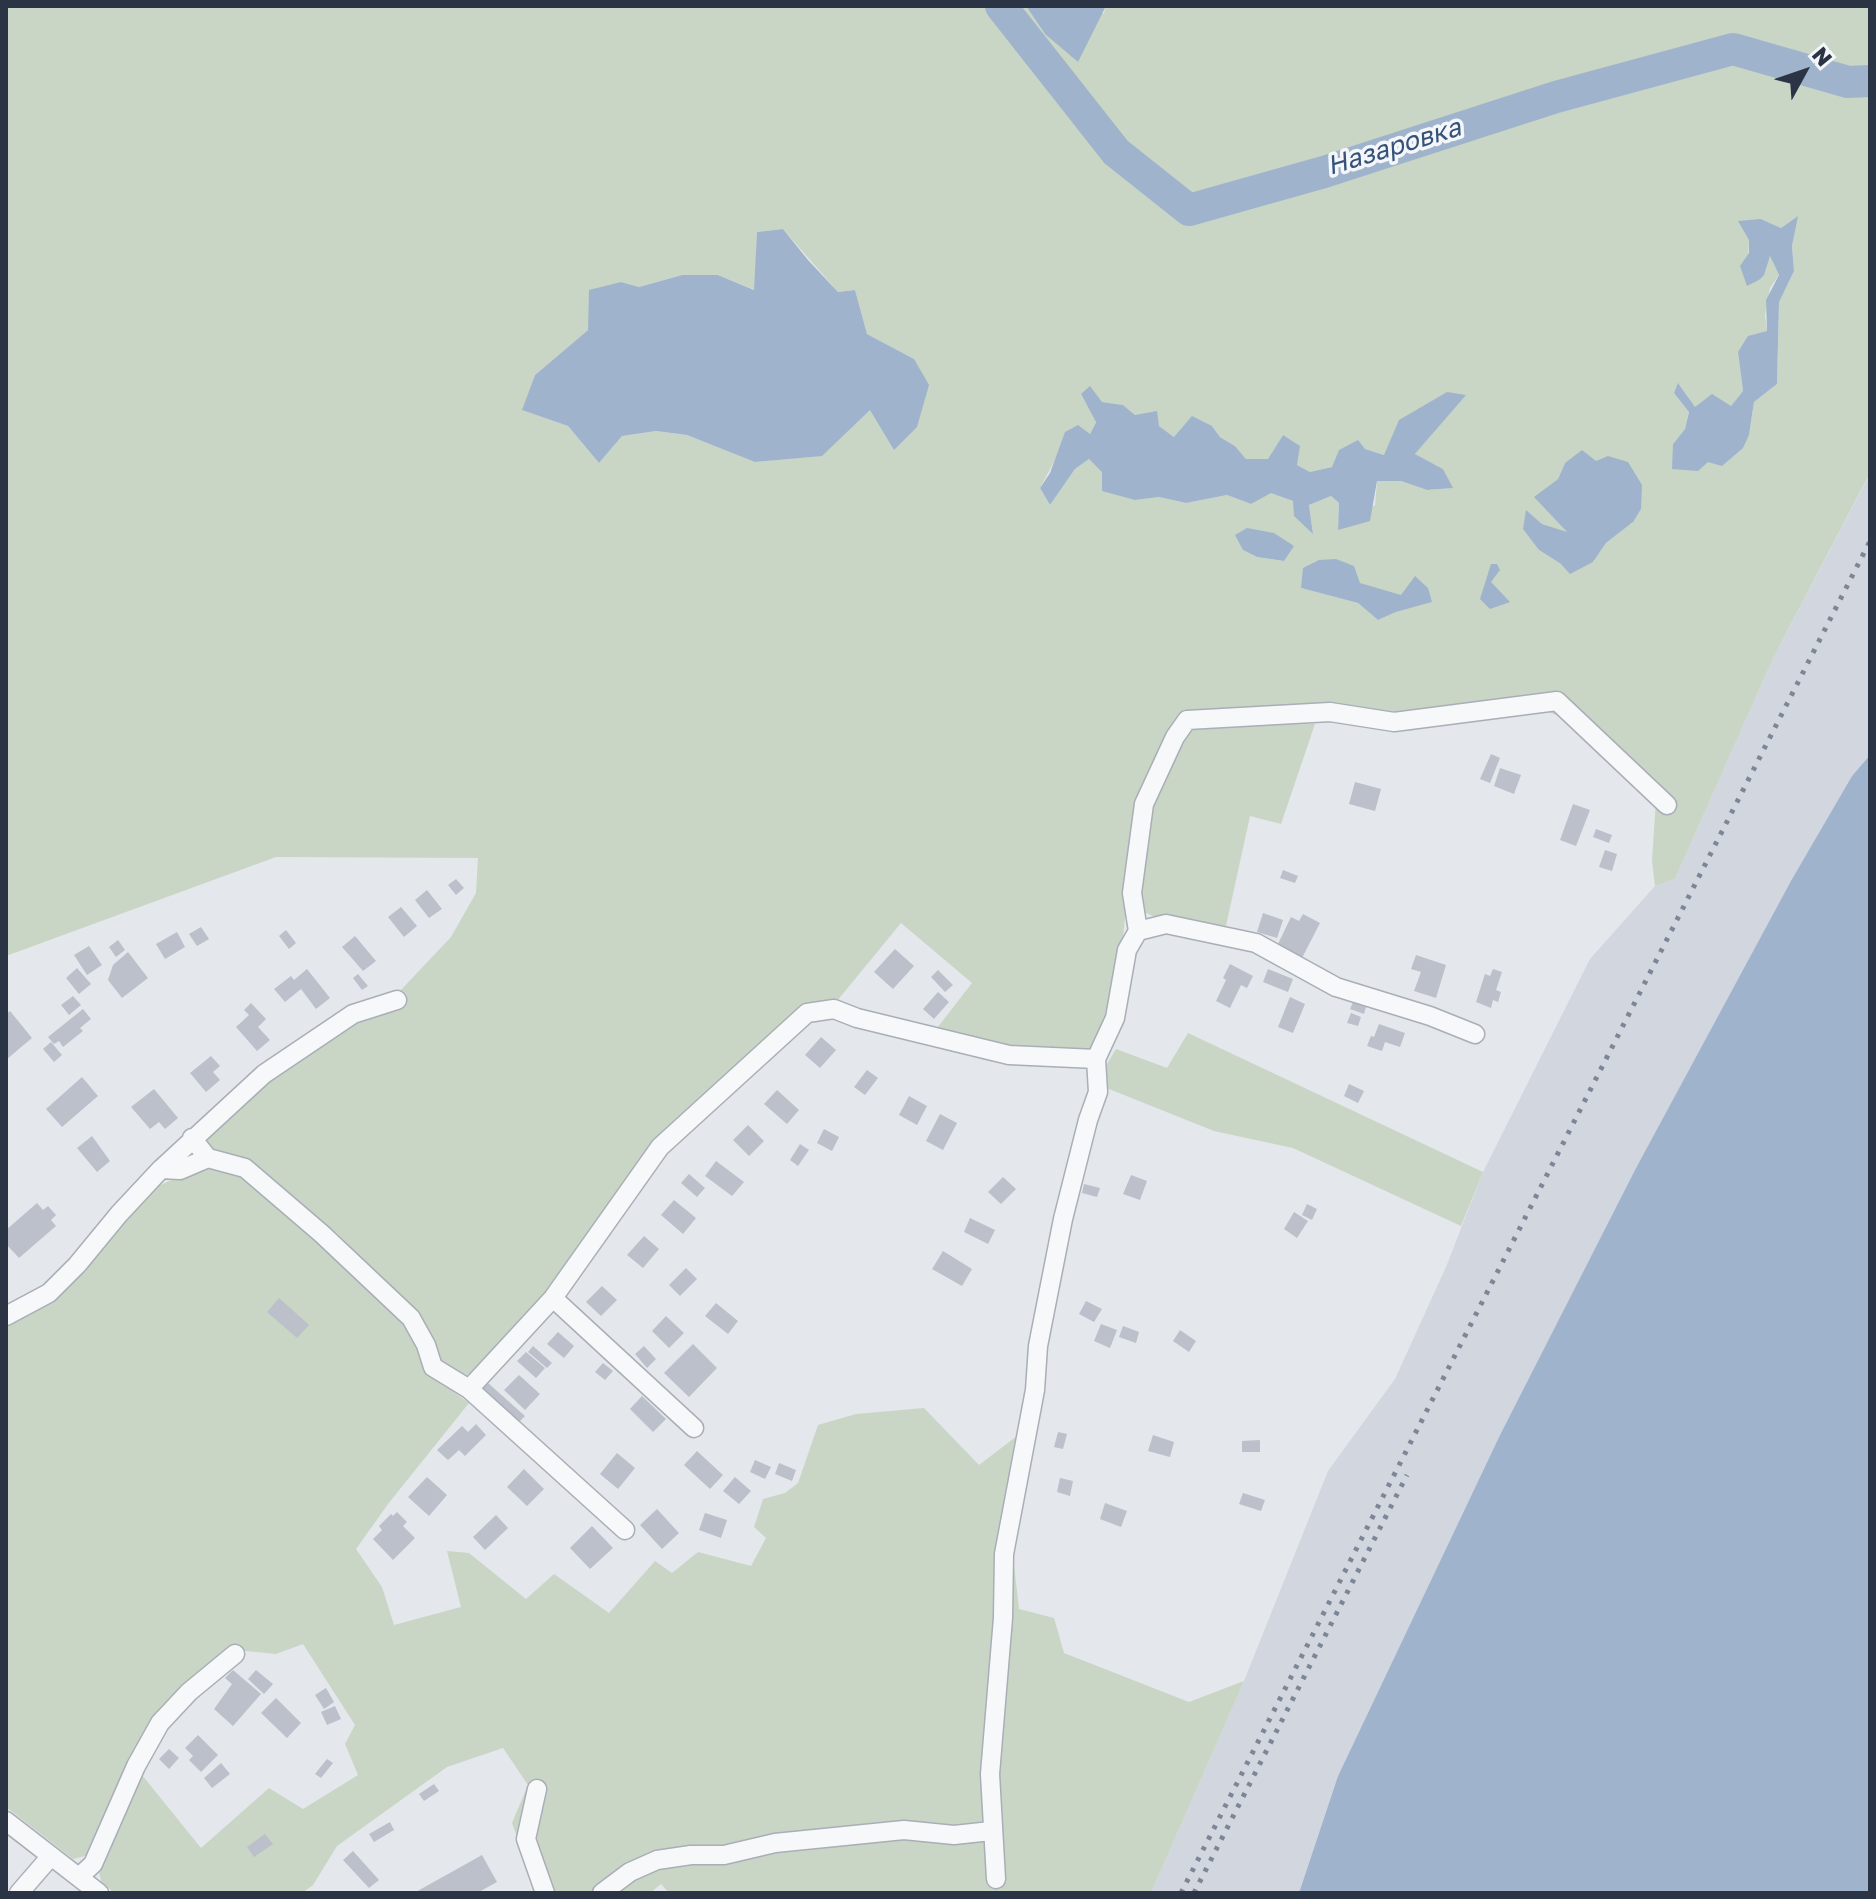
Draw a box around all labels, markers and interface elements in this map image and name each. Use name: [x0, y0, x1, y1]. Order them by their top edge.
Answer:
north arrow: [1764, 32, 1844, 112]
text: N: [1807, 41, 1838, 71]
water label: Назаровка: [1323, 112, 1465, 182]

